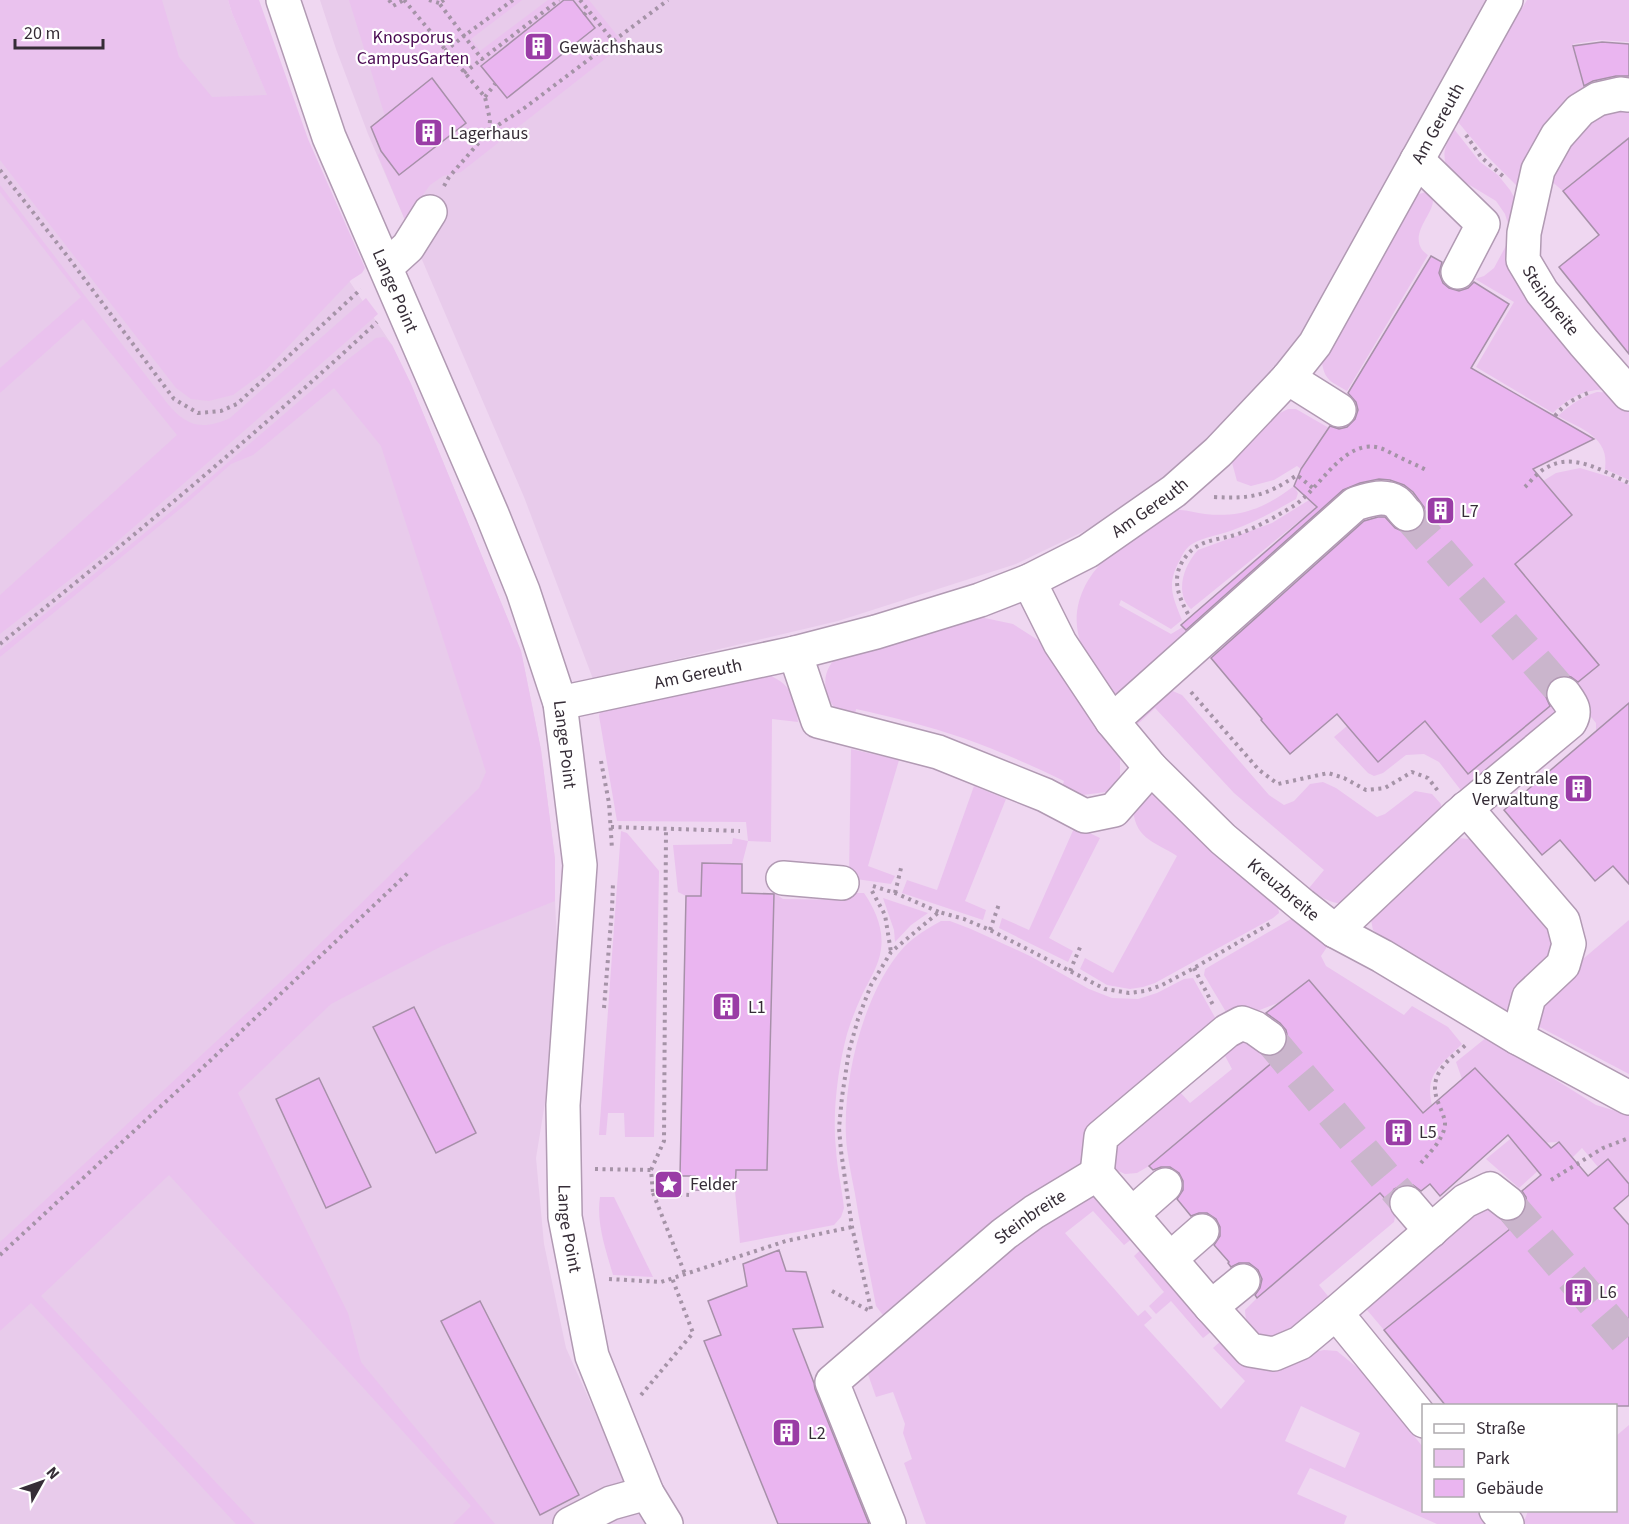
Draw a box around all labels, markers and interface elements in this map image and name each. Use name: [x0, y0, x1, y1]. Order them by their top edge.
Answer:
scale bar: [15, 12, 104, 50]
text: 20 m: [24, 21, 60, 46]
park label: Knosporus CampusGarten: [357, 25, 469, 71]
building icon: Gewächshaus: [522, 31, 554, 63]
place label: Gewächshaus: [559, 35, 663, 60]
street label: Am Gereuth: [1405, 78, 1470, 168]
building icon: Lagerhaus: [413, 117, 445, 149]
place label: Lagerhaus: [450, 121, 528, 146]
street label: Lange Point: [366, 245, 425, 337]
street label: Steinbreite: [1516, 260, 1585, 341]
street label: Am Gereuth: [1106, 472, 1194, 544]
building icon: L7: [1424, 495, 1456, 527]
place label: L7: [1461, 499, 1479, 524]
street label: Am Gereuth: [652, 652, 744, 695]
street label: Lange Point: [547, 699, 583, 790]
place label: L8 Zentrale Verwaltung: [1472, 766, 1558, 812]
building icon: L8 Zentrale Verwaltung: [1563, 772, 1595, 804]
street label: Kreuzbreite: [1242, 852, 1325, 927]
building icon: L1: [711, 991, 743, 1023]
place label: L1: [748, 995, 766, 1020]
building icon: L5: [1382, 1116, 1414, 1148]
place label: L5: [1419, 1120, 1437, 1145]
place icon: Felder: [653, 1168, 685, 1200]
place label: Felder: [690, 1172, 738, 1197]
street label: Steinbreite: [988, 1183, 1071, 1250]
street label: Lange Point: [552, 1184, 588, 1275]
building icon: L6: [1562, 1276, 1594, 1308]
place label: L6: [1599, 1280, 1617, 1305]
legend: [1422, 1404, 1617, 1512]
text: Straße: [1476, 1416, 1526, 1441]
building icon: L2: [771, 1417, 803, 1449]
place label: L2: [808, 1421, 826, 1446]
text: Park: [1476, 1446, 1510, 1471]
north arrow: [12, 1452, 72, 1512]
text: N: [41, 1462, 65, 1484]
text: Gebäude: [1476, 1476, 1544, 1501]

